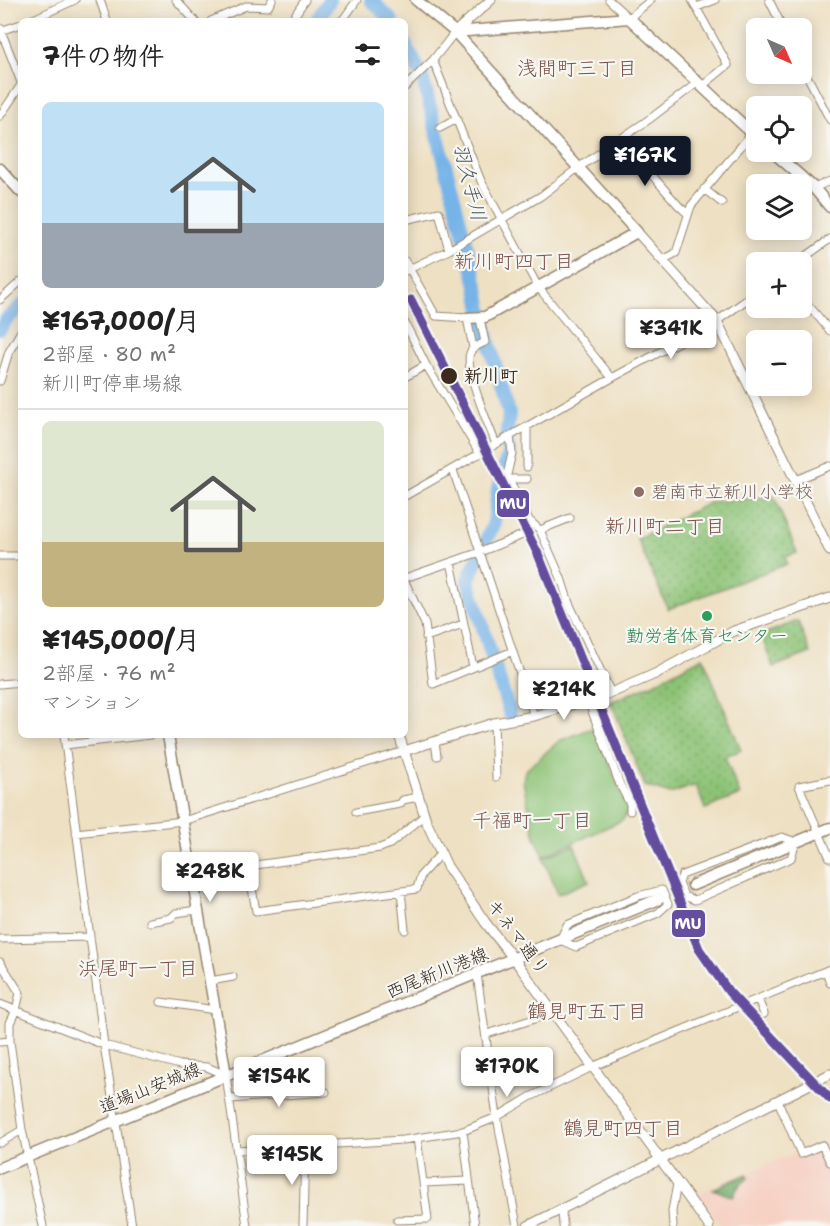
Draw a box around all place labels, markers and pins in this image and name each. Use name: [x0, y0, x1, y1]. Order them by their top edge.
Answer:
pin: ¥167K: [603, 136, 687, 187]
pin: ¥341K: [629, 309, 713, 360]
place label: 新川町: [464, 364, 518, 388]
marker: 新川町: [439, 366, 459, 386]
place label: 碧南市立新川小学校: [651, 480, 813, 504]
marker: 碧南市立新川小学校: [632, 485, 646, 499]
marker: 勤労者体育センター: [700, 609, 714, 623]
place label: 勤労者体育センター: [626, 624, 788, 648]
pin: ¥214K: [522, 670, 606, 721]
pin: ¥248K: [168, 852, 252, 903]
pin: ¥170K: [465, 1047, 549, 1098]
pin: ¥154K: [237, 1057, 321, 1108]
pin: ¥145K: [250, 1135, 334, 1186]

